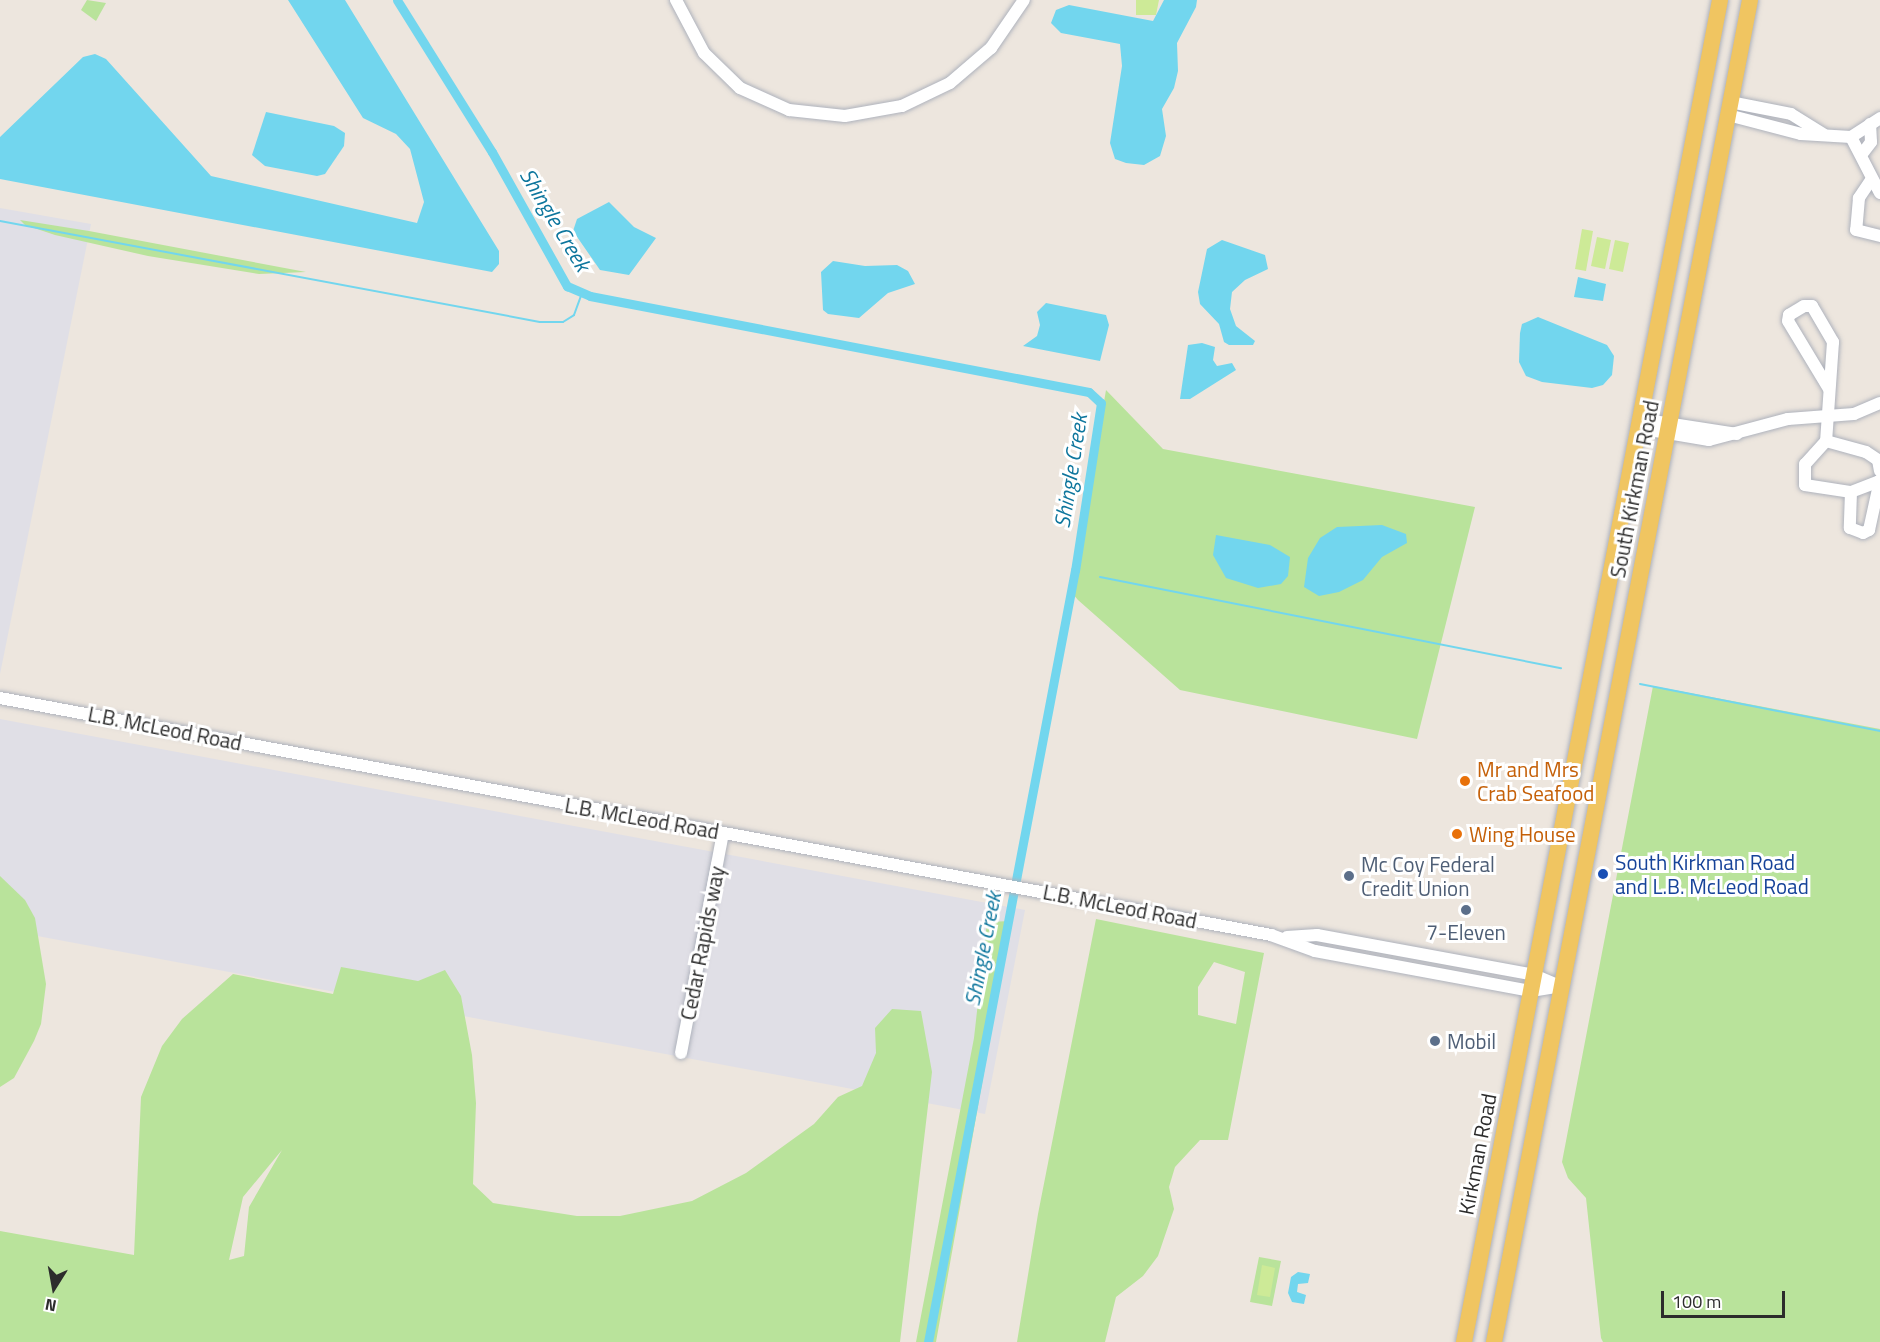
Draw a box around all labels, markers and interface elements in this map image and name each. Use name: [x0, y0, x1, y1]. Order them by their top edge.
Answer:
water label: Shingle Creek: [514, 164, 596, 276]
street label: South Kirkman Road: [1604, 398, 1664, 580]
water label: Shingle Creek: [1049, 412, 1093, 530]
street label: L.B. McLeod Road: [86, 701, 244, 755]
place label: Mr and Mrs Crab Seafood: [1477, 756, 1594, 806]
marker: Mr and Mrs Crab Seafood: [1458, 774, 1472, 788]
street label: L.B. McLeod Road: [563, 792, 721, 844]
place label: Wing House: [1469, 821, 1576, 847]
marker: Wing House: [1450, 827, 1464, 841]
place label: South Kirkman Road and L.B. McLeod Road: [1615, 849, 1809, 899]
place label: Mc Coy Federal Credit Union: [1361, 851, 1495, 901]
street label: Cedar Rapids way: [675, 864, 729, 1022]
marker: South Kirkman Road and L.B. McLeod Road: [1596, 867, 1610, 881]
marker: Mc Coy Federal Credit Union: [1342, 869, 1356, 883]
street label: L.B. McLeod Road: [1041, 879, 1199, 933]
water label: Shingle Creek: [959, 890, 1007, 1008]
marker: 7-Eleven: [1459, 903, 1473, 917]
place label: 7-Eleven: [1426, 919, 1506, 945]
place label: Mobil: [1447, 1028, 1496, 1054]
marker: Mobil: [1428, 1034, 1442, 1048]
street label: Kirkman Road: [1453, 1091, 1501, 1217]
north arrow: [24, 1258, 84, 1318]
scale bar: [1664, 1279, 1788, 1317]
text: 100 m: [1672, 1288, 1721, 1315]
text: N: [43, 1293, 58, 1319]

